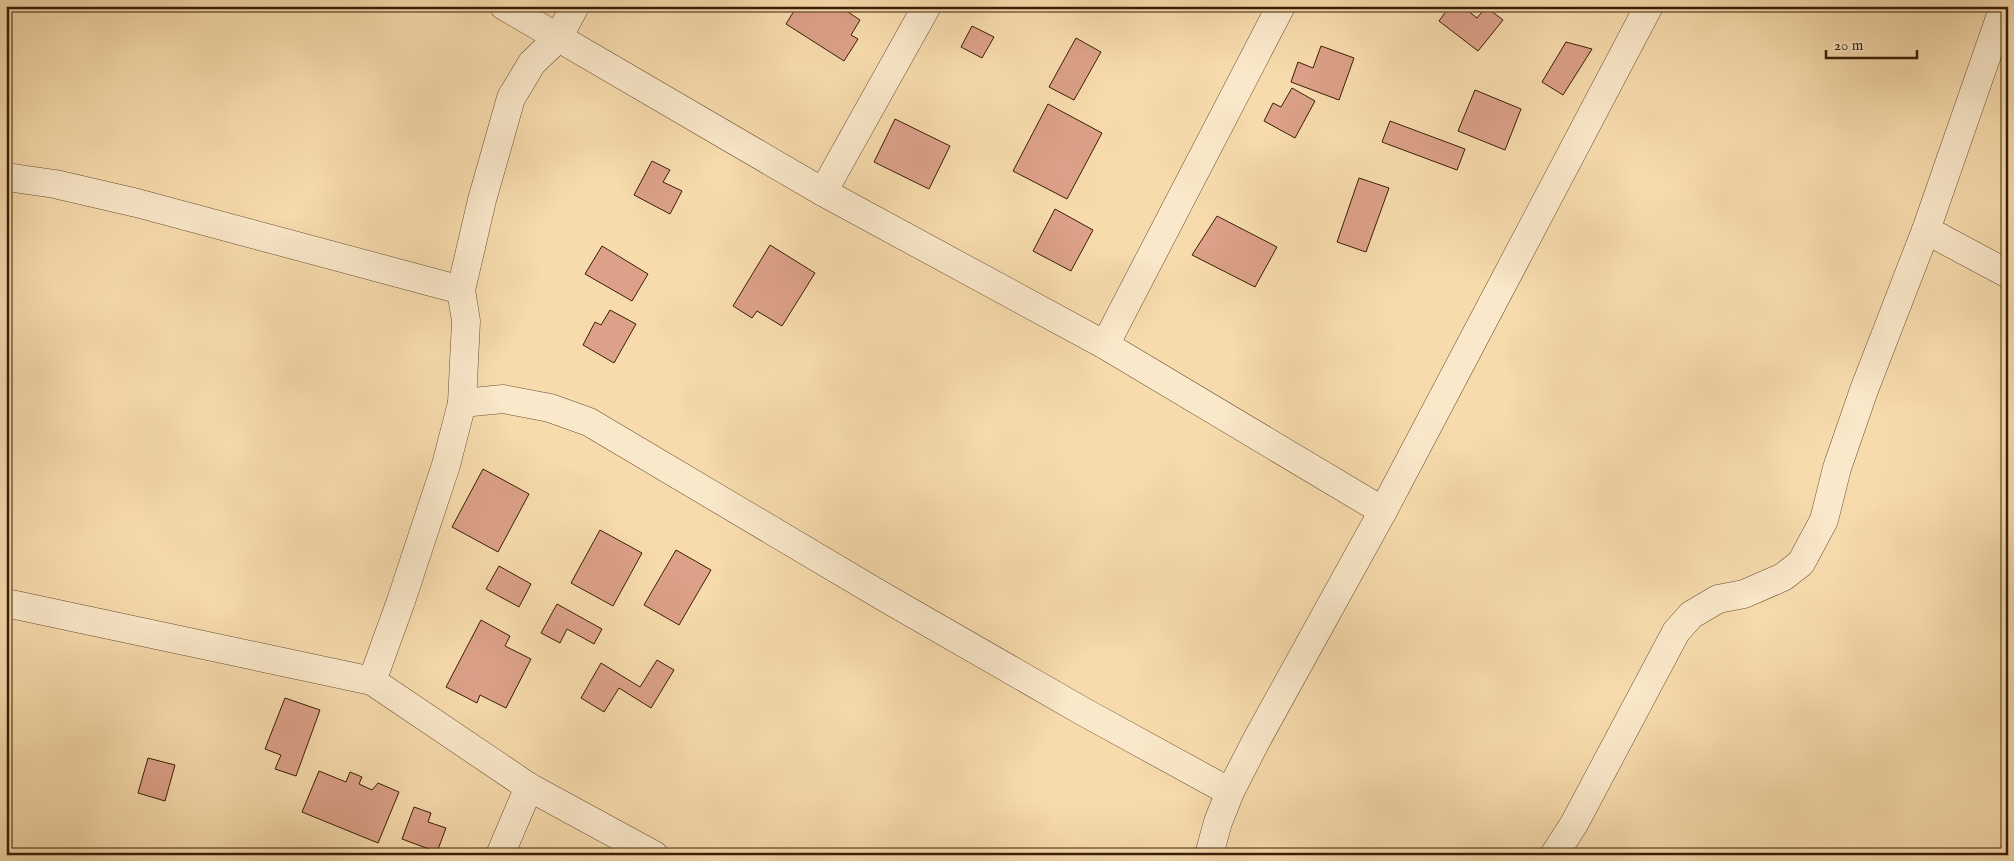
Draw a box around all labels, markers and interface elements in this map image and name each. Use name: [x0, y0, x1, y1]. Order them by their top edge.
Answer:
scale bar: [1826, 28, 1918, 60]
text: 20 m: [1834, 36, 1864, 55]

